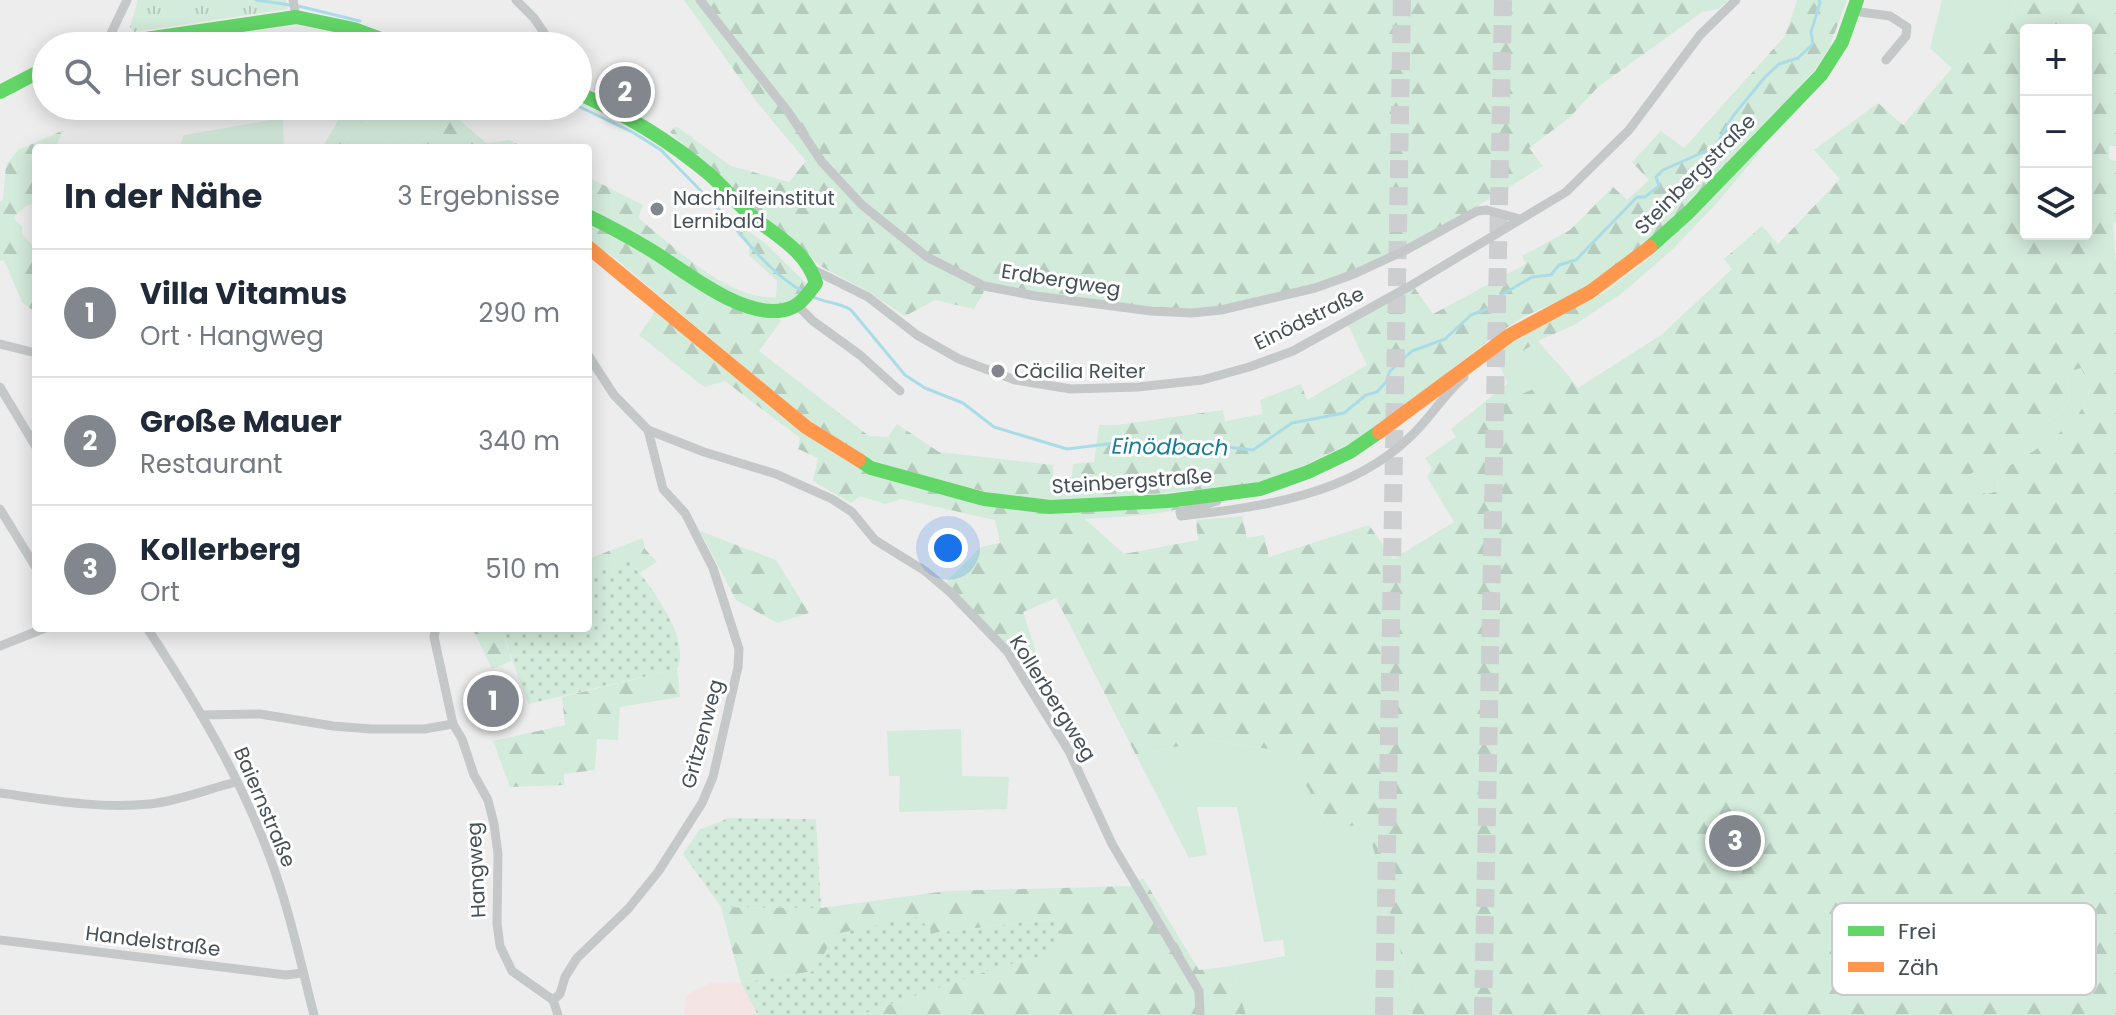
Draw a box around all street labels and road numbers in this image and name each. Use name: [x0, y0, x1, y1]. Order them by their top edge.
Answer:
street label: Steinbergstraße: [1628, 107, 1762, 241]
street label: Erdbergweg: [999, 257, 1123, 303]
street label: Einödstraße: [1249, 279, 1369, 357]
street label: Steinbergstraße: [1051, 461, 1213, 501]
street label: Kollerbergweg: [1003, 630, 1103, 766]
street label: Gritzenweg: [674, 676, 730, 792]
street label: Baiernstraße: [227, 743, 303, 871]
street label: Hangweg: [460, 821, 492, 919]
street label: Handelstraße: [84, 919, 222, 963]

